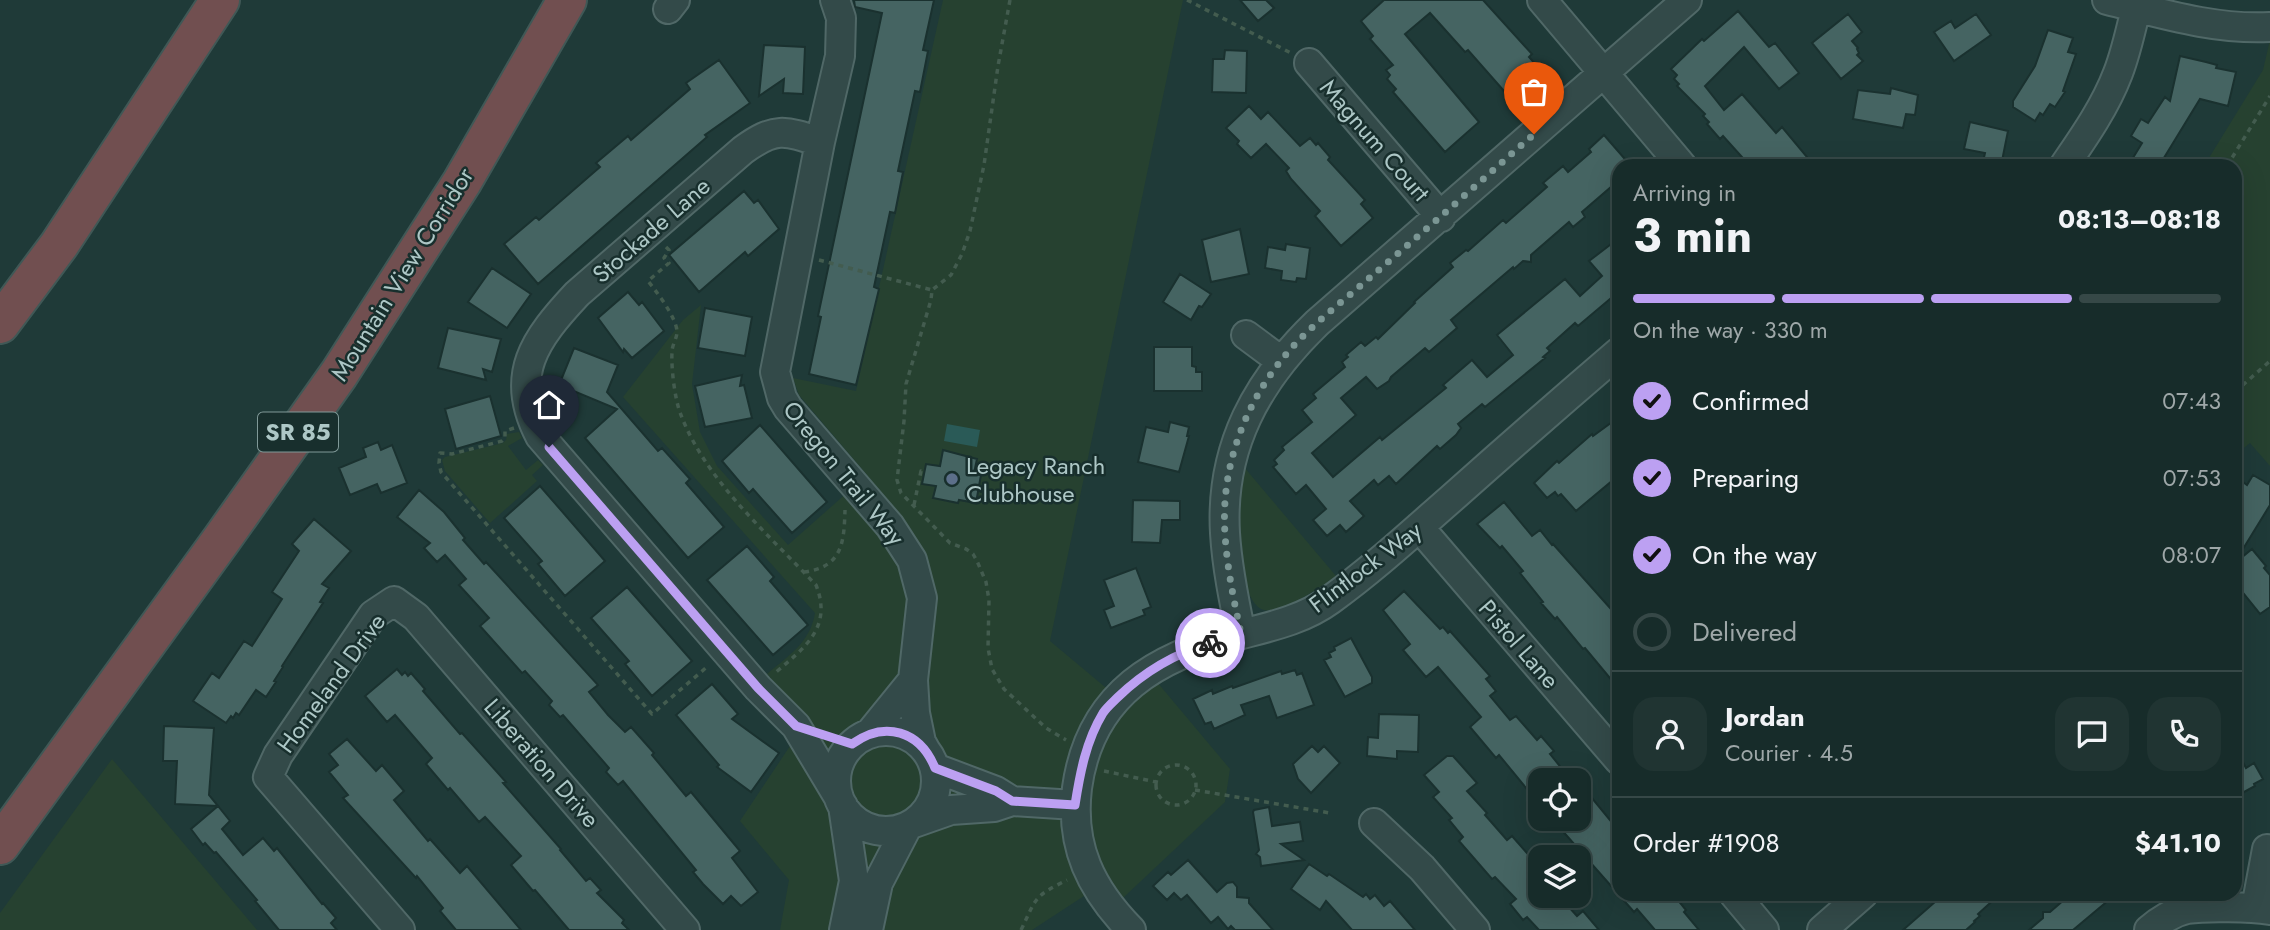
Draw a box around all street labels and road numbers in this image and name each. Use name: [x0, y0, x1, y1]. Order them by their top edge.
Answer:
street label: Magnum Court: [1312, 71, 1438, 209]
street label: Mountain View Corridor: [322, 160, 482, 388]
street label: Stockade Lane: [584, 169, 718, 291]
street label: Oregon Trail Way: [775, 393, 914, 553]
road number: SR 85: [258, 412, 338, 452]
street label: Flintlock Way: [1301, 513, 1429, 621]
street label: Pistol Lane: [1470, 592, 1568, 696]
street label: Homeland Drive: [268, 606, 394, 760]
street label: Liberation Drive: [476, 691, 608, 835]

